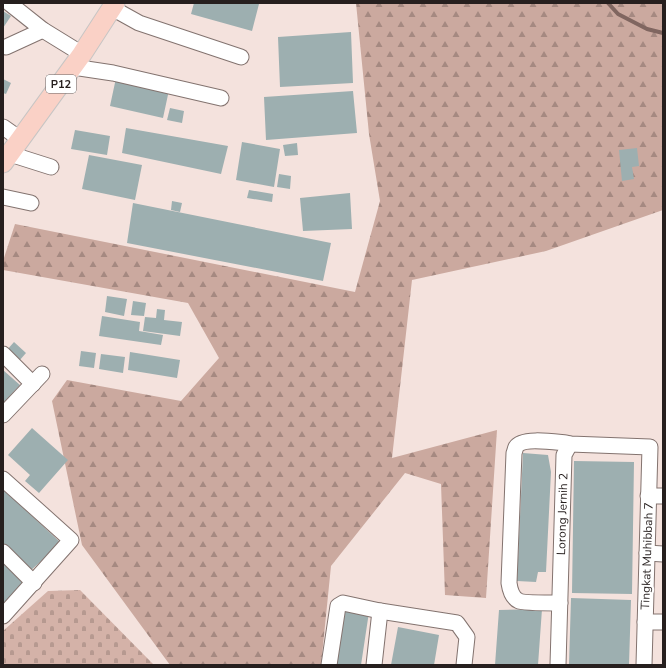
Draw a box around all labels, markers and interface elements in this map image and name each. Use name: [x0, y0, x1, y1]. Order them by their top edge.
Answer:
road number: P12: [46, 75, 76, 93]
street label: Lorong Jernih 2: [553, 473, 571, 555]
street label: Tingkat Muhibbah 7: [637, 502, 657, 610]

